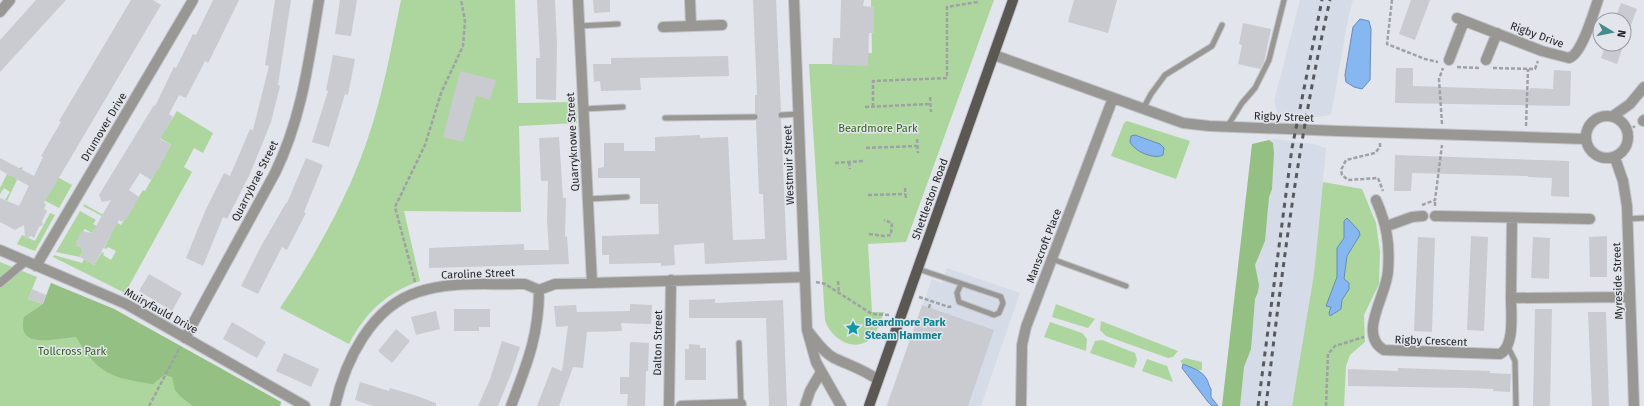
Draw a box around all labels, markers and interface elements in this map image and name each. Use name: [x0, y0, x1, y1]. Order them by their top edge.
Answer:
north arrow: [1592, 12, 1632, 52]
street label: Rigby Drive: [1508, 19, 1566, 51]
text: N: [1614, 29, 1628, 38]
street label: Drumover Drive: [78, 90, 130, 164]
street label: Quarryknowe Street: [564, 92, 582, 192]
street label: Rigby Street: [1254, 109, 1314, 125]
park label: Beardmore Park: [838, 122, 918, 135]
street label: Westmuir Street: [781, 125, 797, 205]
street label: Quarrybrae Street: [229, 138, 281, 224]
street label: Shettleston Road: [909, 157, 951, 241]
street label: Manscroft Place: [1024, 207, 1064, 285]
street label: Myreside Street: [1610, 242, 1626, 320]
street label: Caroline Street: [441, 266, 515, 282]
street label: Muiryfauld Drive: [122, 285, 200, 337]
street label: Dalton Street: [651, 310, 665, 376]
place label: Beardmore Park Steam Hammer: [865, 316, 946, 342]
place icon: Beardmore Park Steam Hammer: [844, 319, 862, 337]
street label: Rigby Crescent: [1394, 333, 1468, 349]
park label: Tollcross Park: [38, 345, 106, 358]

